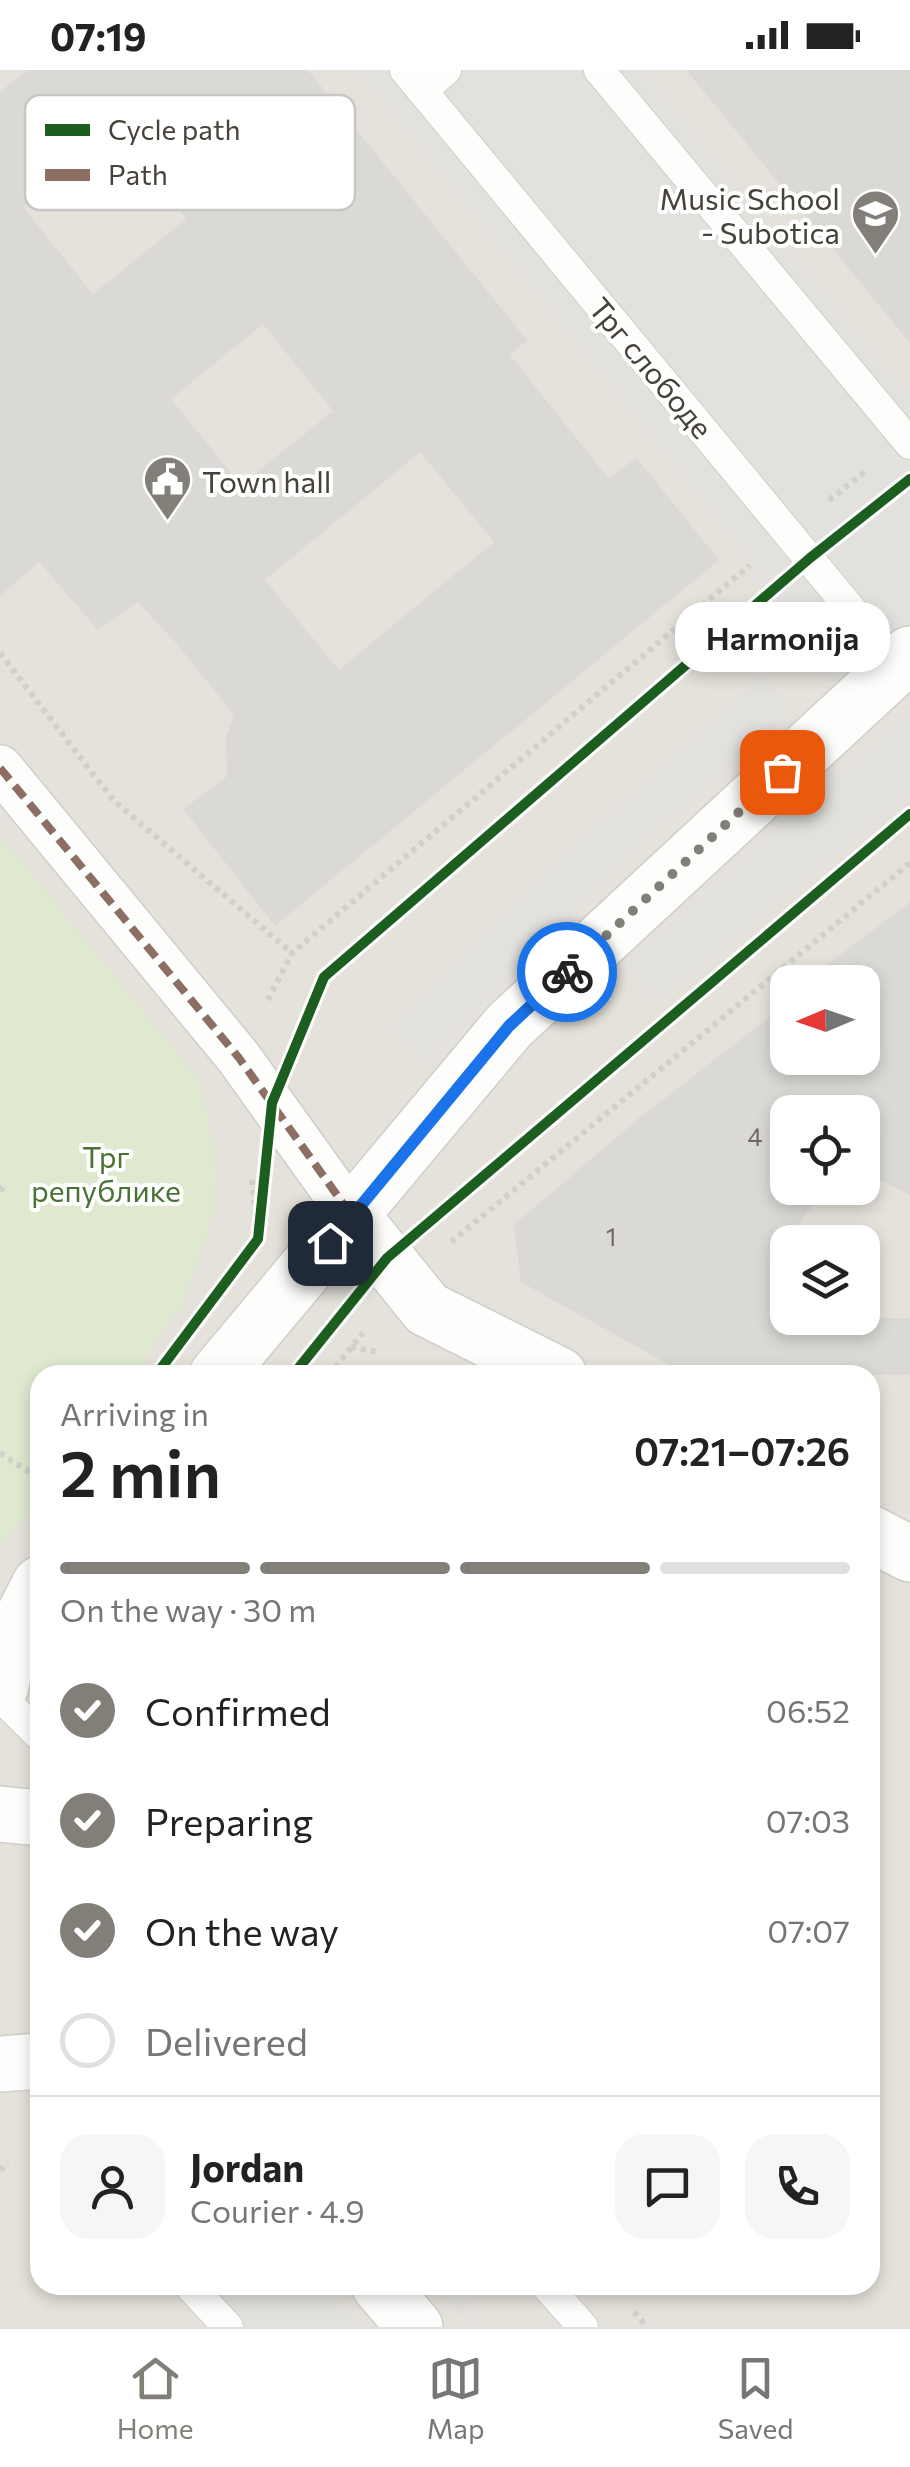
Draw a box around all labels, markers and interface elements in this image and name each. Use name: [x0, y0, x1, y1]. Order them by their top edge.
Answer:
text: 07:19: [50, 12, 146, 59]
legend: [25, 95, 355, 210]
text: Cycle path: [108, 112, 240, 146]
text: Path: [108, 157, 168, 191]
place label: Music School - Subotica: [660, 179, 840, 250]
school or university icon: Music School - Subotica: [849, 188, 901, 256]
street label: Трг слободе: [582, 289, 722, 445]
public building icon: Town hall: [141, 454, 193, 522]
place label: Town hall: [202, 462, 331, 499]
callout: Harmonija: [674, 602, 890, 672]
text: Harmonija: [706, 617, 859, 657]
pin: [740, 730, 825, 815]
icon: bag: [755, 745, 810, 800]
courier: [517, 922, 617, 1022]
icon: bike: [540, 945, 595, 1000]
north arrow: [770, 965, 880, 1075]
map controls: [770, 965, 880, 1335]
button: locate: [770, 1095, 880, 1205]
house number: 4: [747, 1121, 763, 1151]
park label: Трг републике: [31, 1137, 181, 1208]
pin: [288, 1201, 373, 1286]
icon: home: [303, 1216, 358, 1271]
house number: 1: [606, 1221, 616, 1251]
button: layers: [770, 1225, 880, 1335]
text: Arriving in: [60, 1393, 209, 1433]
text: 07:21–07:26: [634, 1427, 850, 1474]
text: 2 min: [60, 1431, 221, 1510]
text: On the way · 30 m: [60, 1589, 316, 1629]
icon: check: [60, 1683, 115, 1738]
text: Confirmed: [145, 1687, 331, 1734]
text: 06:52: [766, 1690, 850, 1730]
icon: check: [60, 1793, 115, 1848]
text: Preparing: [145, 1797, 313, 1844]
text: 07:03: [766, 1800, 850, 1840]
icon: check: [60, 1903, 115, 1958]
text: On the way: [145, 1907, 339, 1954]
text: 07:07: [767, 1910, 850, 1950]
text: Delivered: [145, 2017, 308, 2064]
button: person: [60, 2134, 165, 2239]
button: chat: [615, 2134, 720, 2239]
button: phone: [745, 2134, 850, 2239]
text: Jordan: [190, 2143, 304, 2190]
text: Courier · 4.9: [190, 2190, 365, 2230]
tab: Home: [117, 2351, 194, 2445]
tab: Map: [427, 2351, 485, 2445]
tab: Saved: [718, 2351, 793, 2445]

